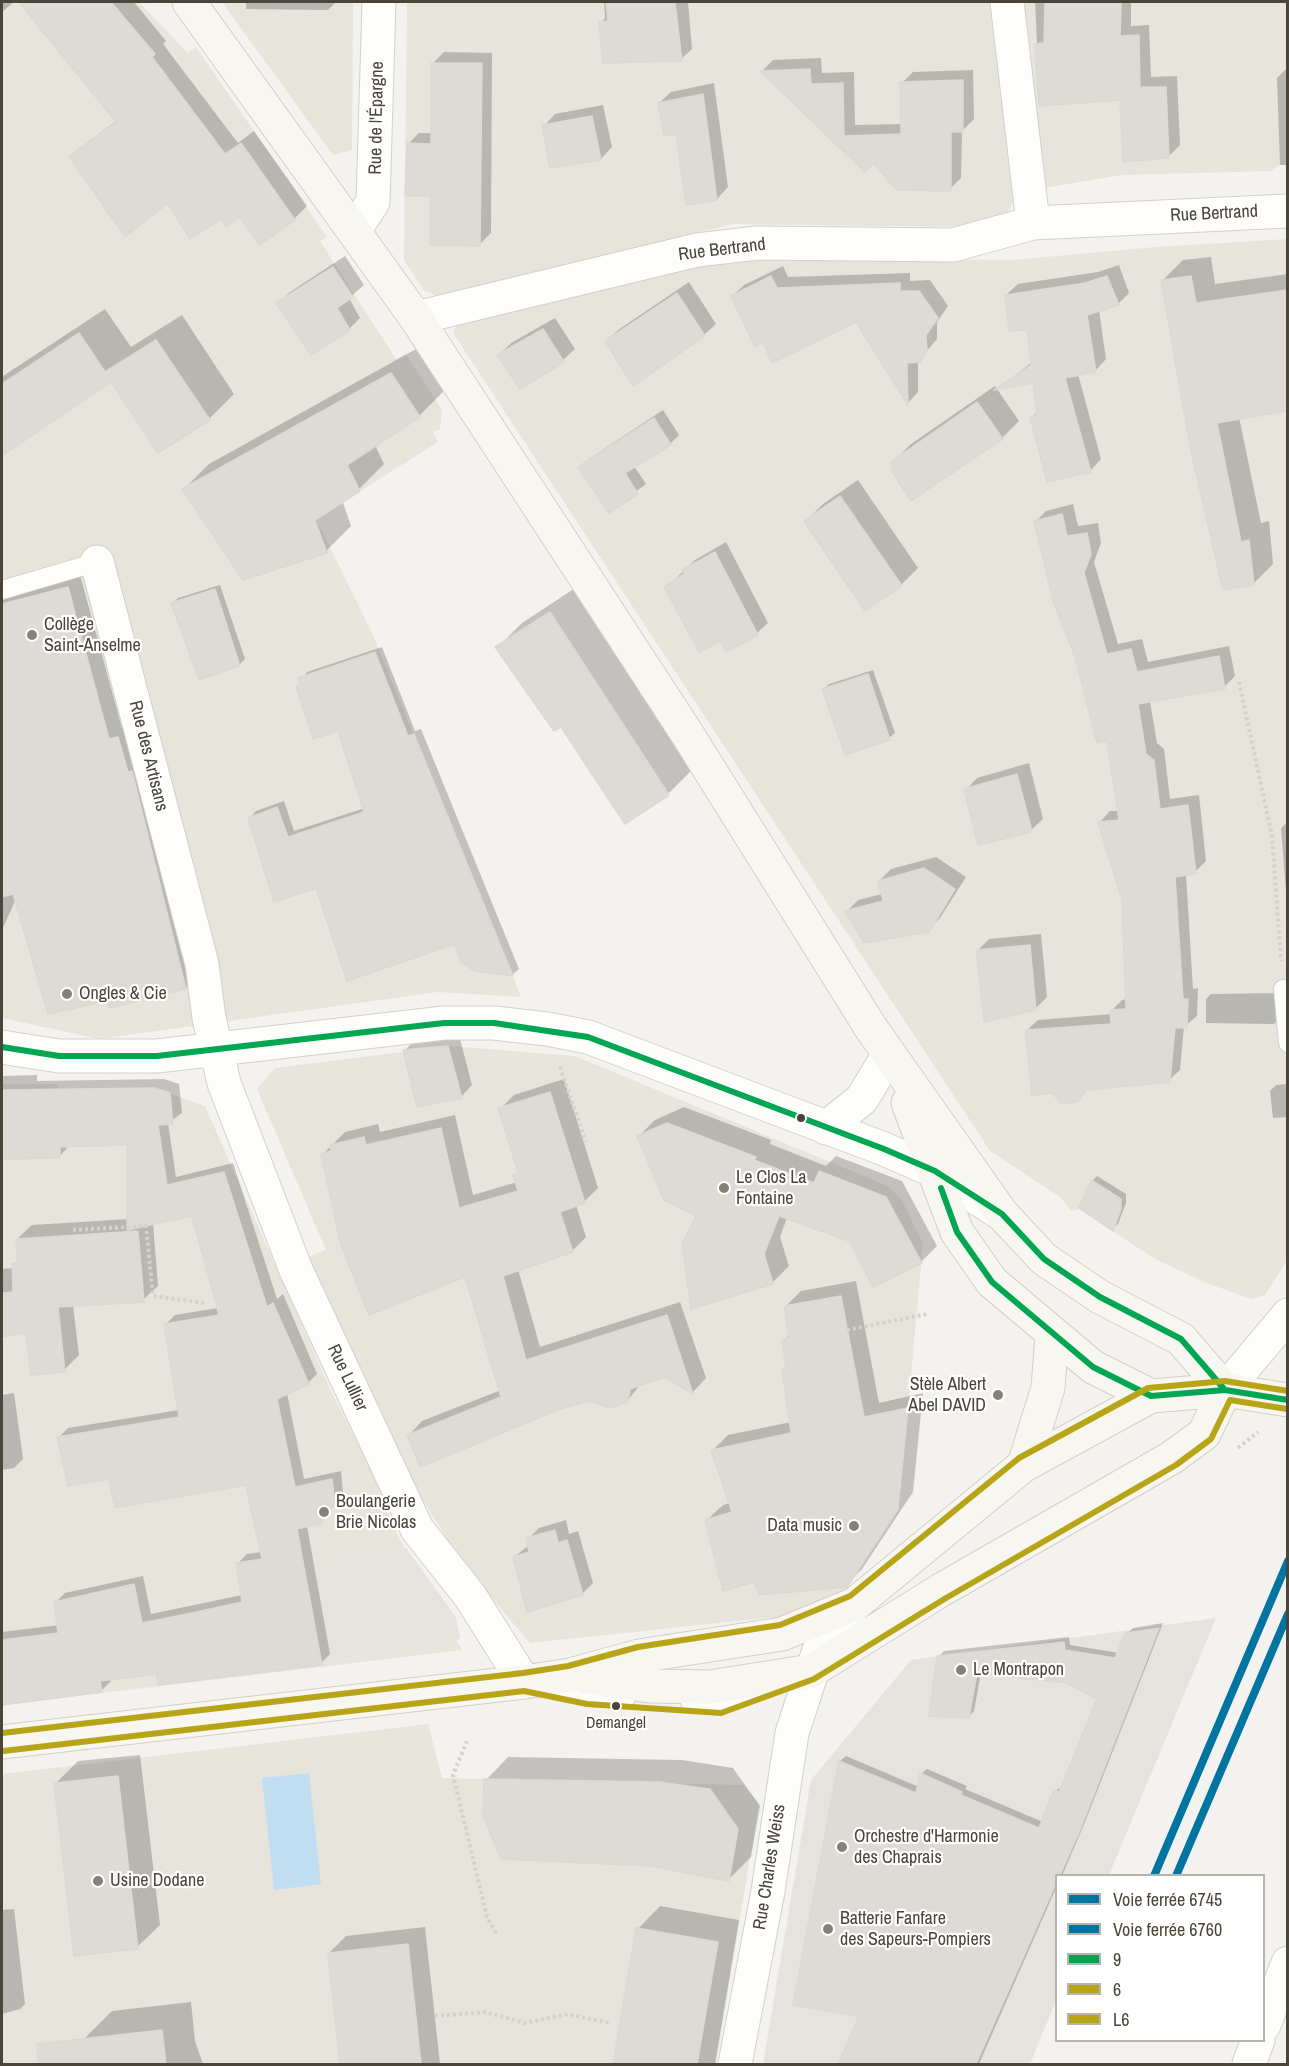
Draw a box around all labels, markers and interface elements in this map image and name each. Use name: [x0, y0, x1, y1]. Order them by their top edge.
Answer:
street label: Rue de l'Épargne: [365, 61, 389, 175]
street label: Rue Bertrand: [1170, 201, 1258, 227]
street label: Rue Bertrand: [677, 234, 767, 266]
place label: Collège Saint-Anselme: [44, 614, 141, 656]
marker: Collège Saint-Anselme: [25, 628, 39, 642]
street label: Rue des Artisans: [124, 698, 172, 814]
place label: Ongles & Cie: [79, 983, 167, 1005]
marker: Ongles & Cie: [60, 987, 74, 1001]
unlabelled marker: [795, 1112, 807, 1124]
place label: Le Clos La Fontaine: [736, 1167, 807, 1210]
marker: Le Clos La Fontaine: [717, 1181, 731, 1195]
street label: Rue Lullier: [322, 1341, 372, 1415]
place label: Stèle Albert Abel DAVID: [908, 1374, 986, 1416]
marker: Stèle Albert Abel DAVID: [991, 1388, 1005, 1402]
place label: Boulangerie Brie Nicolas: [336, 1491, 416, 1534]
marker: Boulangerie Brie Nicolas: [317, 1505, 331, 1519]
place label: Data music: [767, 1515, 842, 1537]
marker: Data music: [847, 1519, 861, 1533]
place label: Le Montrapon: [973, 1659, 1064, 1681]
marker: Le Montrapon: [954, 1663, 968, 1677]
marker: Demangel: [610, 1700, 622, 1712]
place label: Demangel: [586, 1714, 646, 1734]
street label: Rue Charles Weiss: [749, 1803, 791, 1931]
place label: Orchestre d'Harmonie des Chaprais: [854, 1826, 999, 1868]
marker: Orchestre d'Harmonie des Chaprais: [835, 1840, 849, 1854]
place label: Usine Dodane: [110, 1870, 204, 1892]
marker: Usine Dodane: [91, 1874, 105, 1888]
legend: [1055, 1874, 1265, 2042]
text: Voie ferrée 6745: [1113, 1887, 1222, 1912]
place label: Batterie Fanfare des Sapeurs-Pompiers: [840, 1908, 991, 1950]
text: Voie ferrée 6760: [1113, 1917, 1222, 1942]
marker: Batterie Fanfare des Sapeurs-Pompiers: [821, 1922, 835, 1936]
text: 9: [1113, 1947, 1121, 1972]
text: 6: [1113, 1977, 1121, 2002]
text: L6: [1113, 2007, 1129, 2032]

